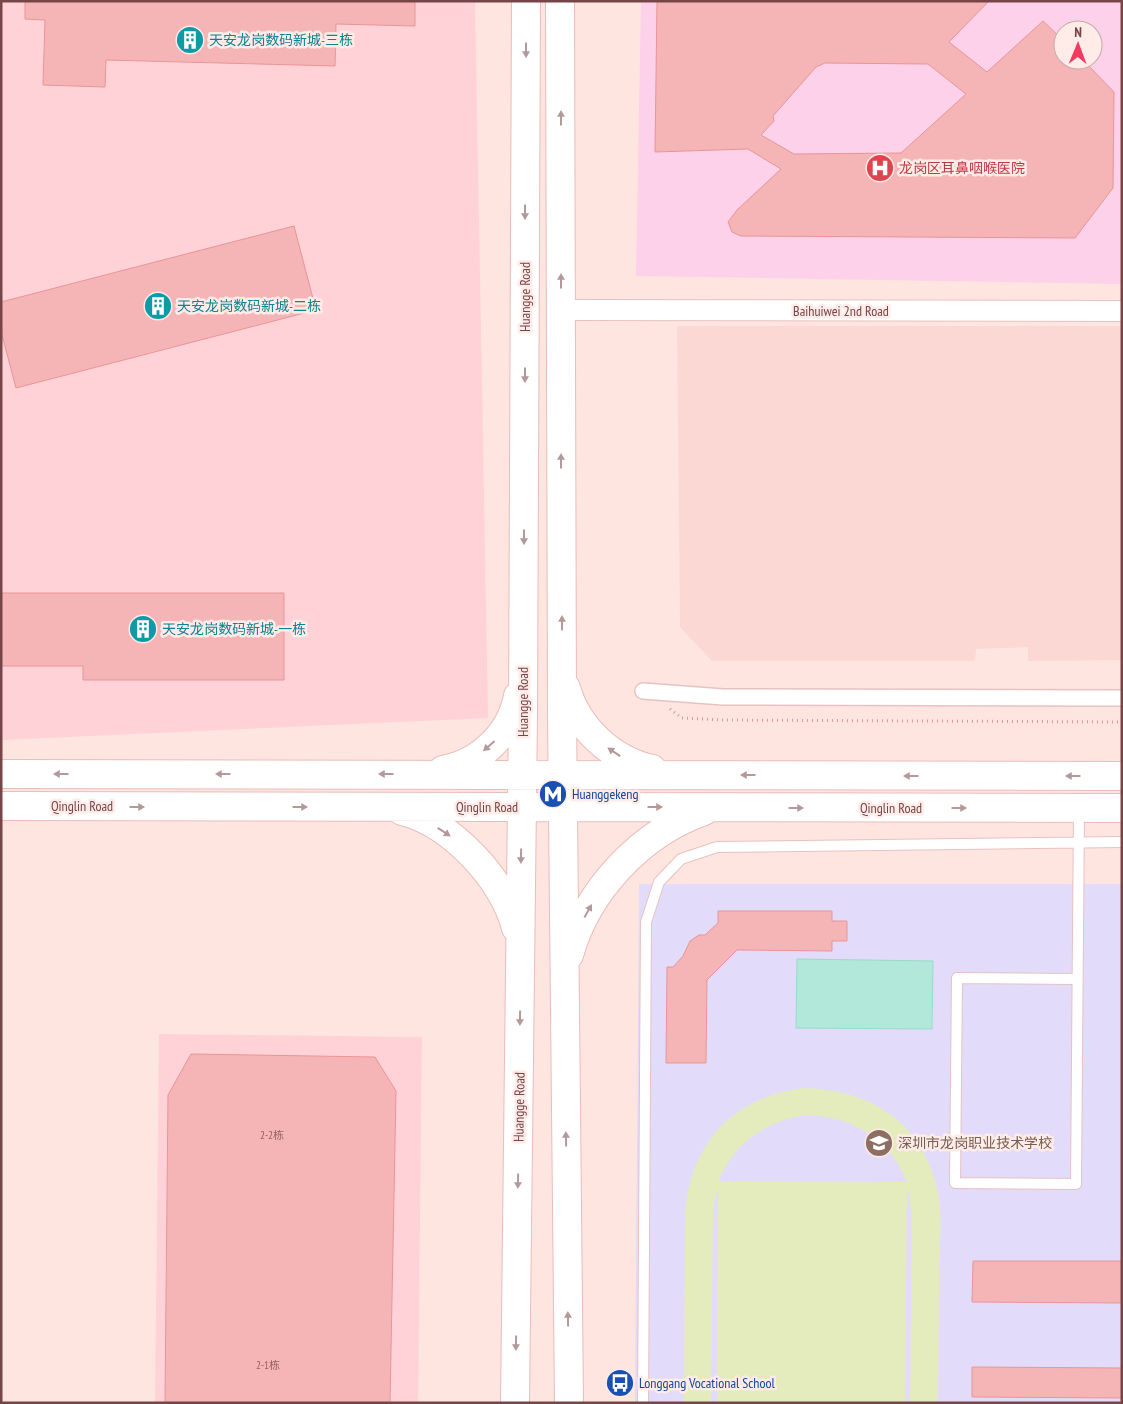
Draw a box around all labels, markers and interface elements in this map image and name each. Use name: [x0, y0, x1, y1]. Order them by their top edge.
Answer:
north arrow: [1053, 20, 1103, 70]
text: N: [1074, 23, 1082, 41]
building icon: 天安龙岗数码新城-三栋: [175, 25, 205, 55]
place label: 天安龙岗数码新城-三栋: [209, 31, 353, 49]
one-way arrow: [522, 42, 530, 58]
one-way arrow: [557, 110, 565, 126]
hospital icon: 龙岗区耳鼻咽喉医院: [865, 153, 895, 183]
place label: 龙岗区耳鼻咽喉医院: [899, 159, 1025, 177]
one-way arrow: [521, 205, 529, 221]
street label: Huangge Road: [516, 262, 534, 332]
one-way arrow: [557, 272, 565, 288]
building icon: 天安龙岗数码新城-二栋: [143, 291, 173, 321]
place label: 天安龙岗数码新城-二栋: [177, 297, 321, 315]
street label: Baihuiwei 2nd Road: [793, 302, 889, 320]
one-way arrow: [521, 367, 529, 383]
one-way arrow: [557, 452, 565, 468]
one-way arrow: [520, 530, 528, 546]
building icon: 天安龙岗数码新城-一栋: [128, 614, 158, 644]
one-way arrow: [558, 615, 566, 631]
place label: 天安龙岗数码新城-一栋: [162, 620, 306, 638]
street label: Huangge Road: [514, 667, 532, 737]
one-way arrow: [483, 741, 496, 752]
one-way arrow: [607, 747, 621, 757]
one-way arrow: [53, 770, 69, 778]
one-way arrow: [215, 770, 231, 778]
one-way arrow: [378, 770, 394, 778]
one-way arrow: [740, 771, 756, 779]
one-way arrow: [902, 772, 918, 780]
one-way arrow: [1065, 772, 1081, 780]
metro station icon: Huanggekeng: [538, 779, 568, 809]
place label: Huanggekeng: [572, 785, 638, 803]
street label: Qinglin Road: [51, 797, 113, 815]
street label: Qinglin Road: [456, 798, 518, 816]
street label: Qinglin Road: [860, 799, 922, 817]
one-way arrow: [130, 803, 146, 811]
one-way arrow: [292, 803, 308, 811]
one-way arrow: [647, 804, 663, 812]
one-way arrow: [788, 804, 804, 812]
one-way arrow: [951, 804, 967, 812]
one-way arrow: [437, 827, 451, 837]
one-way arrow: [517, 848, 525, 864]
one-way arrow: [584, 903, 592, 918]
one-way arrow: [515, 1011, 523, 1027]
street label: Huangge Road: [509, 1072, 529, 1142]
house number: 2-2栋: [260, 1128, 284, 1142]
school or university icon: 深圳市龙岗职业技术学校: [864, 1128, 894, 1158]
one-way arrow: [562, 1131, 570, 1147]
place label: 深圳市龙岗职业技术学校: [898, 1134, 1052, 1152]
one-way arrow: [514, 1173, 522, 1189]
one-way arrow: [564, 1311, 572, 1327]
one-way arrow: [512, 1336, 520, 1352]
house number: 2-1栋: [256, 1358, 280, 1372]
bus stop icon: Longgang Vocational School: [605, 1368, 635, 1398]
place label: Longgang Vocational School: [639, 1374, 775, 1392]

